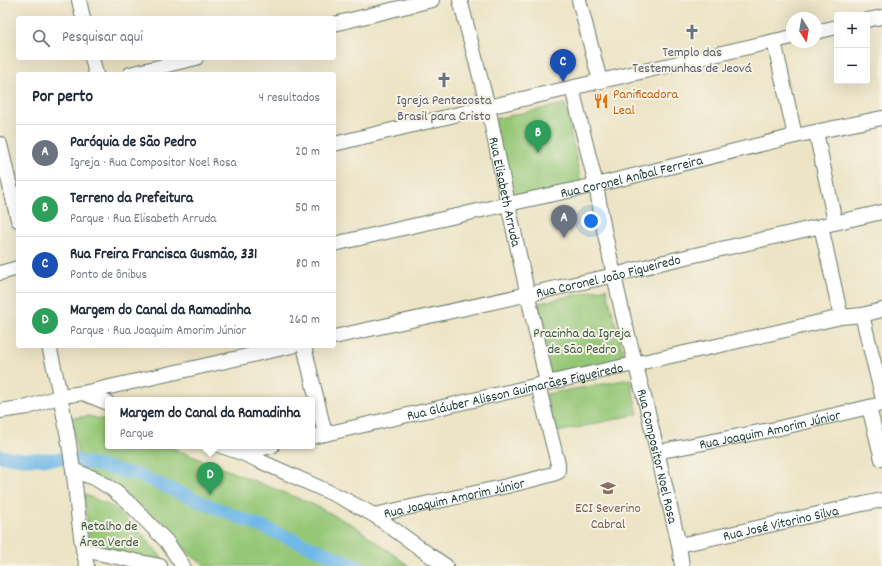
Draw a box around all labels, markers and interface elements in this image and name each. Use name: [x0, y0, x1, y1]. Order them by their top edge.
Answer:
north arrow: [786, 12, 822, 48]
map controls: [834, 12, 870, 84]
button: +: [834, 12, 870, 48]
search box: [16, 16, 336, 60]
church icon: Templo das Testemunhas de Jeová: [683, 23, 701, 41]
icon: search: [30, 27, 52, 49]
text: Pesquisar aqui: [62, 27, 143, 49]
place label: Templo das Testemunhas de Jeová: [632, 43, 752, 79]
button: −: [834, 48, 870, 84]
pin: C: [550, 49, 576, 82]
church icon: Igreja Pentecosta Brasil para Cristo: [435, 71, 453, 89]
place label: Panificadora Leal: [613, 85, 679, 121]
text: Por perto: [32, 86, 93, 110]
text: 4 resultados: [259, 89, 320, 108]
place label: Igreja Pentecosta Brasil para Cristo: [396, 91, 492, 127]
restaurant icon: Panificadora Leal: [592, 92, 610, 110]
pin: B: [525, 120, 551, 153]
text: Paróquia de São Pedro: [70, 132, 196, 154]
street label: Rua Elisabeth Arruda: [482, 135, 525, 249]
text: A: [41, 143, 49, 162]
text: 20 m: [295, 143, 320, 162]
street label: Rua Coronel Aníbal Ferreira: [559, 151, 705, 204]
text: Igreja · Rua Compositor Noel Rosa: [70, 154, 237, 173]
text: Terreno da Prefeitura: [70, 188, 193, 210]
text: B: [42, 199, 48, 218]
text: 50 m: [295, 199, 320, 218]
pin: A: [551, 205, 577, 238]
text: Parque · Rua Elisabeth Arruda: [70, 210, 216, 229]
your location: [581, 211, 601, 231]
text: Rua Freira Francisca Gusmão, 331: [70, 244, 257, 266]
street label: Rua Coronel João Figueiredo: [534, 251, 683, 304]
text: C: [42, 255, 48, 274]
text: 80 m: [296, 255, 320, 274]
text: Ponto de ônibus: [70, 266, 147, 285]
text: Margem do Canal da Ramadinha: [70, 300, 251, 322]
text: D: [42, 311, 48, 330]
text: 260 m: [289, 311, 320, 330]
text: Parque · Rua Joaquim Amorim Júnior: [70, 322, 246, 341]
park label: Pracinha da Igreja de São Pedro: [533, 324, 631, 360]
street label: Rua Gláuber Alisson Guimarães Figueiredo: [405, 359, 625, 427]
street label: Rua Compositor Noel Rosa: [630, 387, 682, 526]
popup: [105, 397, 315, 449]
text: Margem do Canal da Ramadinha: [120, 403, 300, 425]
street label: Rua Joaquim Amorim Júnior: [698, 406, 844, 456]
text: Parque: [120, 425, 154, 444]
pin: D: [197, 462, 223, 495]
street label: Rua Joaquim Amorim Júnior: [382, 474, 528, 525]
school or university icon: ECI Severino Cabral: [599, 479, 617, 497]
place label: ECI Severino Cabral: [575, 499, 641, 535]
street label: Rua José Vitorino Silva: [721, 502, 841, 547]
park label: Retalho de Área Verde: [79, 517, 139, 553]

